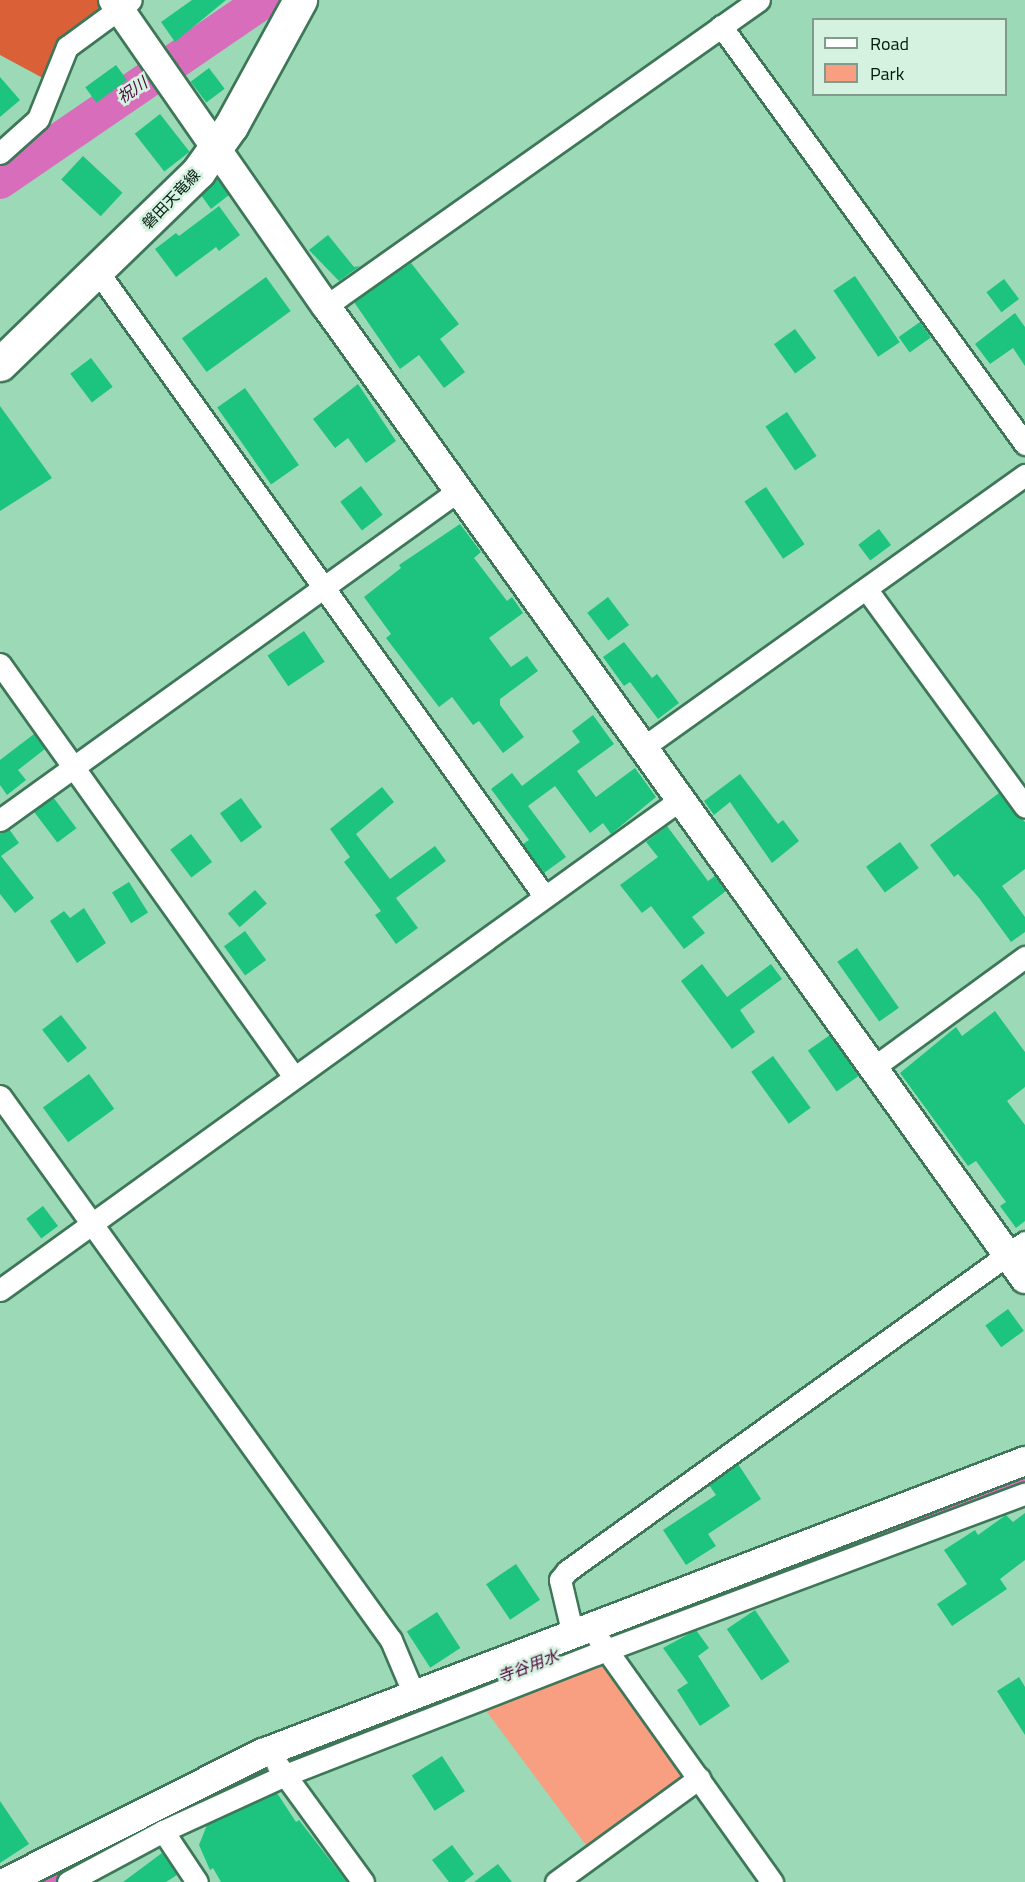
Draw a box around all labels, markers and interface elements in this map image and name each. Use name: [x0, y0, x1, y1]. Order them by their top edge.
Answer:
legend: [812, 18, 1007, 96]
text: Road: [870, 30, 909, 57]
text: Park: [870, 60, 904, 87]
water label: 祝川: [113, 73, 151, 107]
street label: 磐田天竜線: [138, 166, 204, 232]
water label: 寺谷用水: [495, 1646, 561, 1686]

